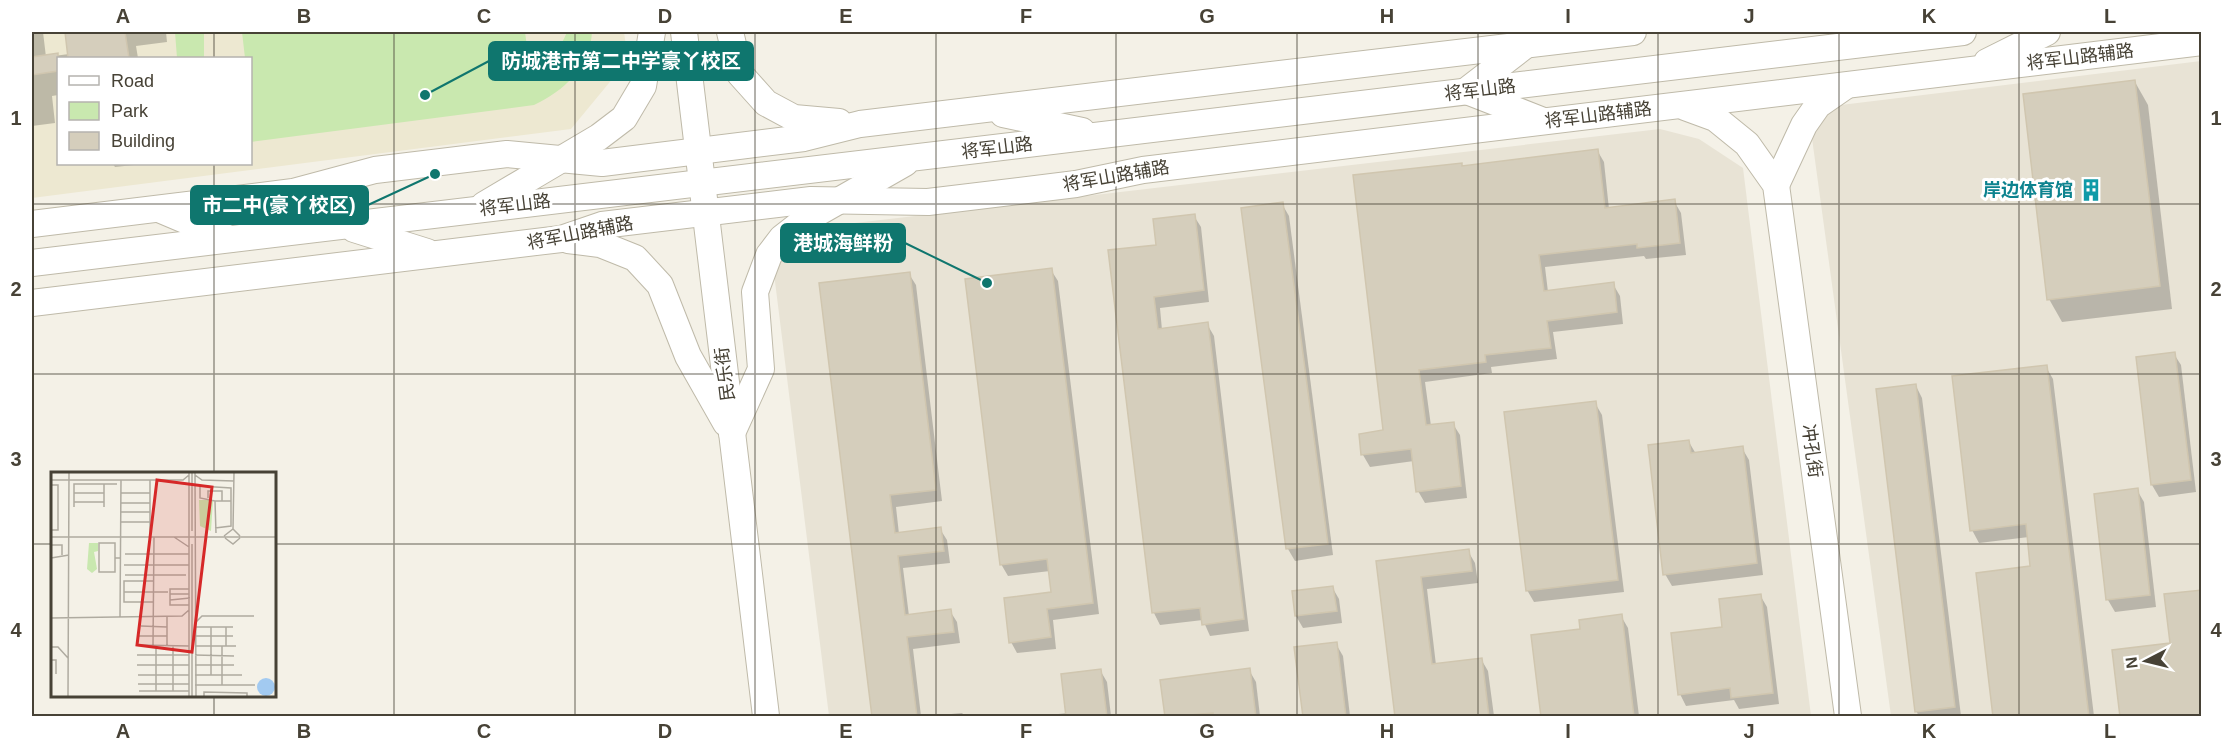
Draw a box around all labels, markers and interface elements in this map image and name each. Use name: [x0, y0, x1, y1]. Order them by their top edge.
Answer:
text: A: [116, 5, 130, 27]
text: B: [297, 5, 311, 27]
text: C: [477, 5, 491, 27]
text: D: [658, 5, 672, 27]
text: E: [839, 5, 853, 27]
text: F: [1020, 5, 1032, 27]
text: G: [1199, 5, 1215, 27]
text: H: [1380, 5, 1394, 27]
text: I: [1565, 5, 1571, 27]
text: J: [1743, 5, 1755, 27]
text: K: [1922, 5, 1937, 27]
text: L: [2104, 5, 2116, 27]
street label: 将军山路辅路: [2025, 40, 2135, 74]
callout: 防城港市第二中学豪丫校区: [489, 42, 753, 80]
text: 防城港市第二中学豪丫校区: [501, 50, 741, 72]
legend: [57, 57, 252, 165]
text: Road: [111, 71, 154, 91]
street label: 将军山路: [1443, 76, 1517, 104]
street label: 将军山路辅路: [1543, 98, 1653, 132]
text: Park: [111, 101, 149, 121]
text: 1: [10, 107, 22, 129]
text: 1: [2210, 107, 2222, 129]
text: Building: [111, 131, 175, 151]
street label: 将军山路: [960, 134, 1034, 162]
street label: 将军山路辅路: [1061, 157, 1171, 195]
building icon: 岸边体育馆: [2078, 177, 2104, 203]
place label: 岸边体育馆: [1983, 180, 2073, 200]
callout: 市二中(豪丫校区): [191, 186, 368, 224]
street label: 将军山路: [478, 191, 552, 219]
text: 市二中(豪丫校区): [202, 194, 356, 216]
street label: 将军山路辅路: [525, 213, 635, 253]
callout: 港城海鲜粉: [781, 224, 905, 262]
text: 港城海鲜粉: [793, 232, 893, 254]
text: 2: [10, 278, 22, 300]
text: 2: [2210, 278, 2222, 300]
street label: 民乐街: [712, 346, 738, 402]
street label: 冲孔街: [1798, 423, 1826, 479]
text: 3: [10, 448, 22, 470]
text: 3: [2210, 448, 2222, 470]
inset map: [51, 472, 276, 697]
text: 4: [10, 619, 22, 641]
text: 4: [2210, 619, 2222, 641]
north arrow: [2116, 631, 2176, 691]
text: N: [2122, 656, 2141, 670]
text: A: [116, 720, 130, 742]
text: B: [297, 720, 311, 742]
text: C: [477, 720, 491, 742]
text: D: [658, 720, 672, 742]
text: E: [839, 720, 853, 742]
text: F: [1020, 720, 1032, 742]
text: G: [1199, 720, 1215, 742]
text: H: [1380, 720, 1394, 742]
text: I: [1565, 720, 1571, 742]
text: J: [1743, 720, 1755, 742]
text: K: [1922, 720, 1937, 742]
text: L: [2104, 720, 2116, 742]

